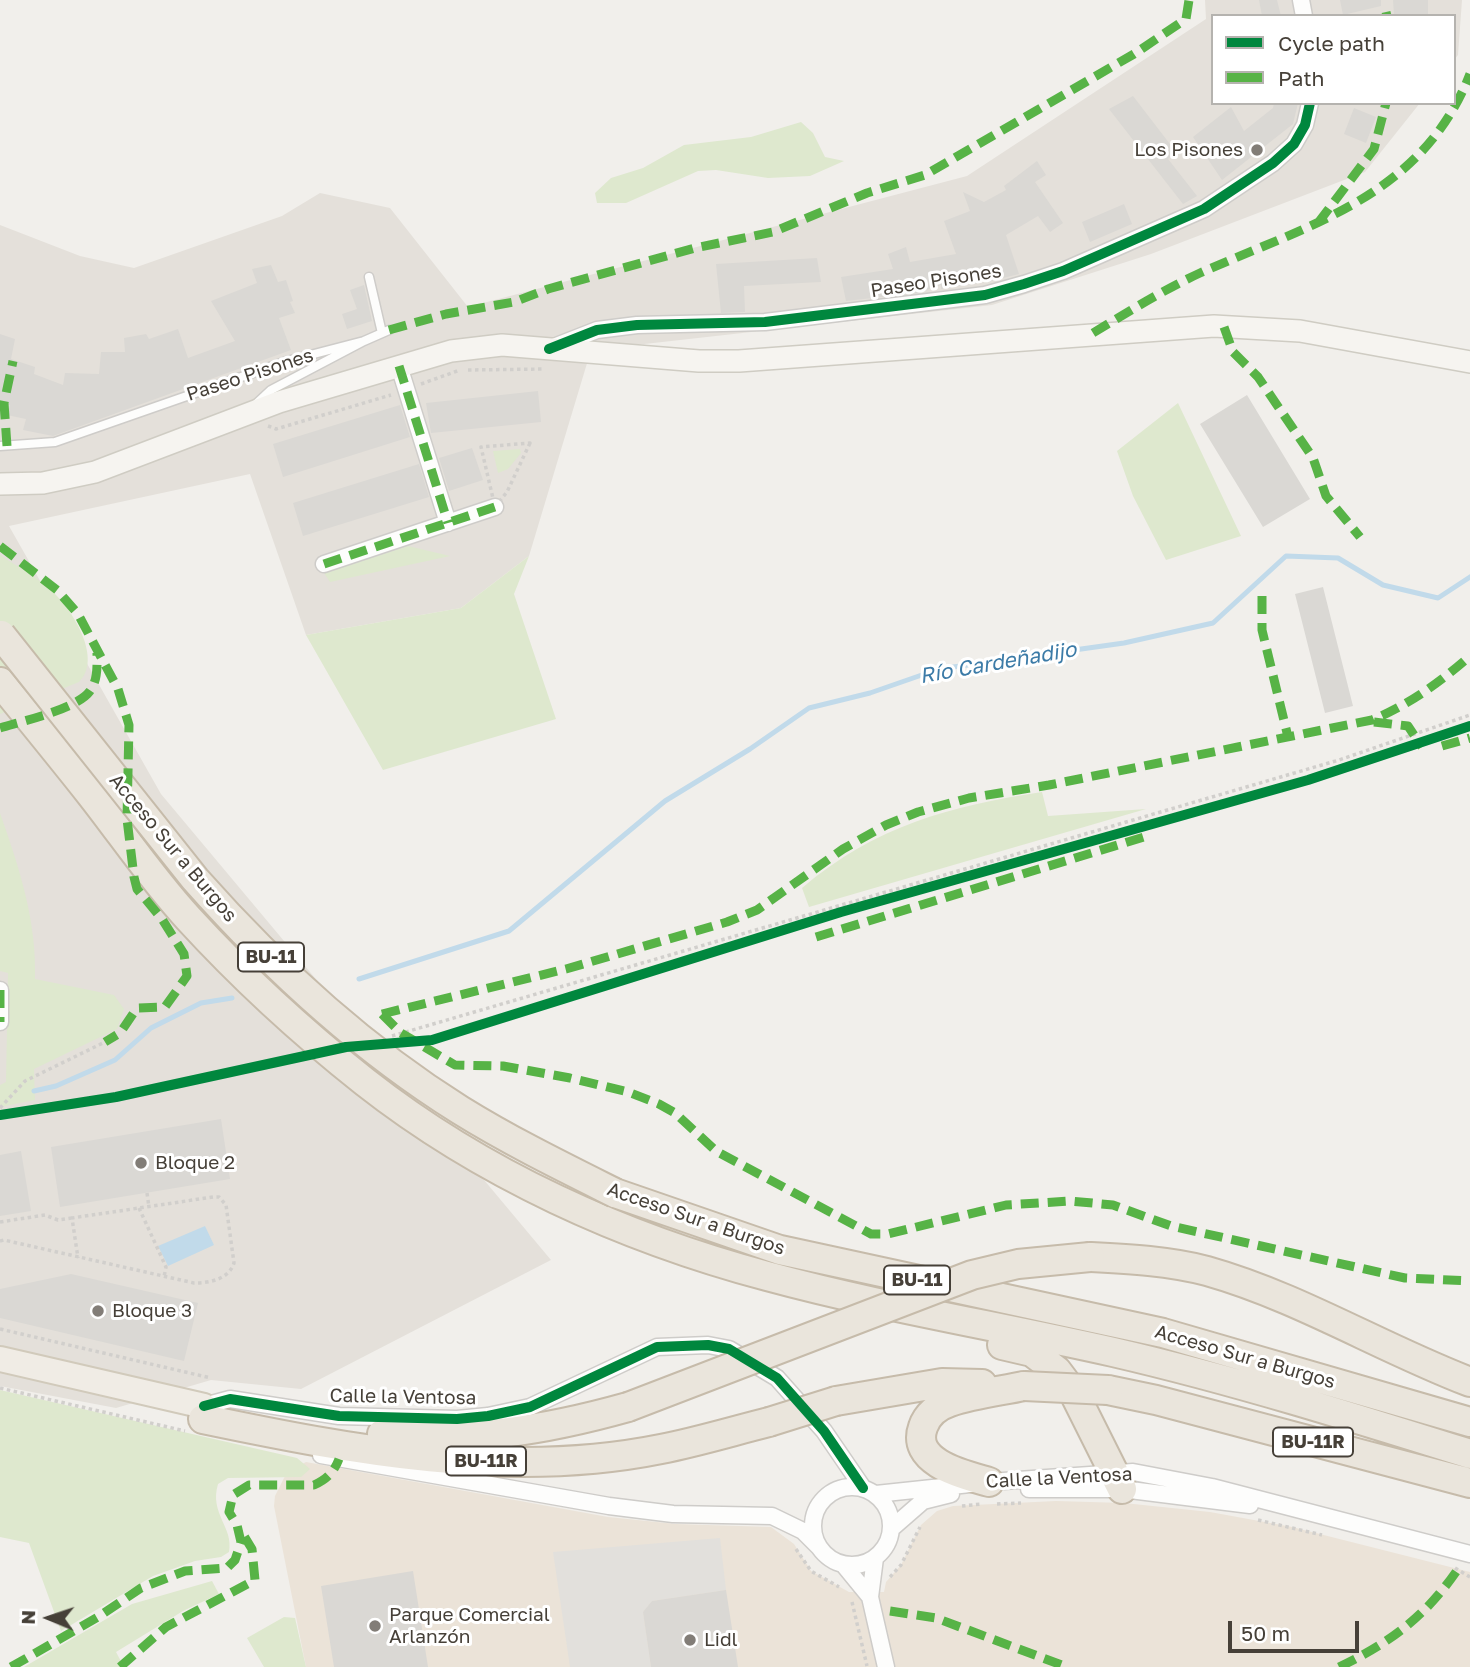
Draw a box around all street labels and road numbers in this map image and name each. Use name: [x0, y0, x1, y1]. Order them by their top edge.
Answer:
street label: Paseo Pisones: [869, 259, 1003, 303]
street label: Paseo Pisones: [184, 344, 316, 406]
street label: Acceso Sur a Burgos: [104, 769, 242, 927]
road number: BU-11: [238, 942, 304, 972]
street label: Acceso Sur a Burgos: [604, 1178, 788, 1260]
road number: BU-11: [884, 1266, 950, 1294]
street label: Acceso Sur a Burgos: [1152, 1320, 1338, 1394]
street label: Calle la Ventosa: [329, 1384, 477, 1410]
road number: BU-11R: [1273, 1428, 1353, 1456]
road number: BU-11R: [446, 1446, 526, 1476]
street label: Calle la Ventosa: [985, 1463, 1133, 1493]

